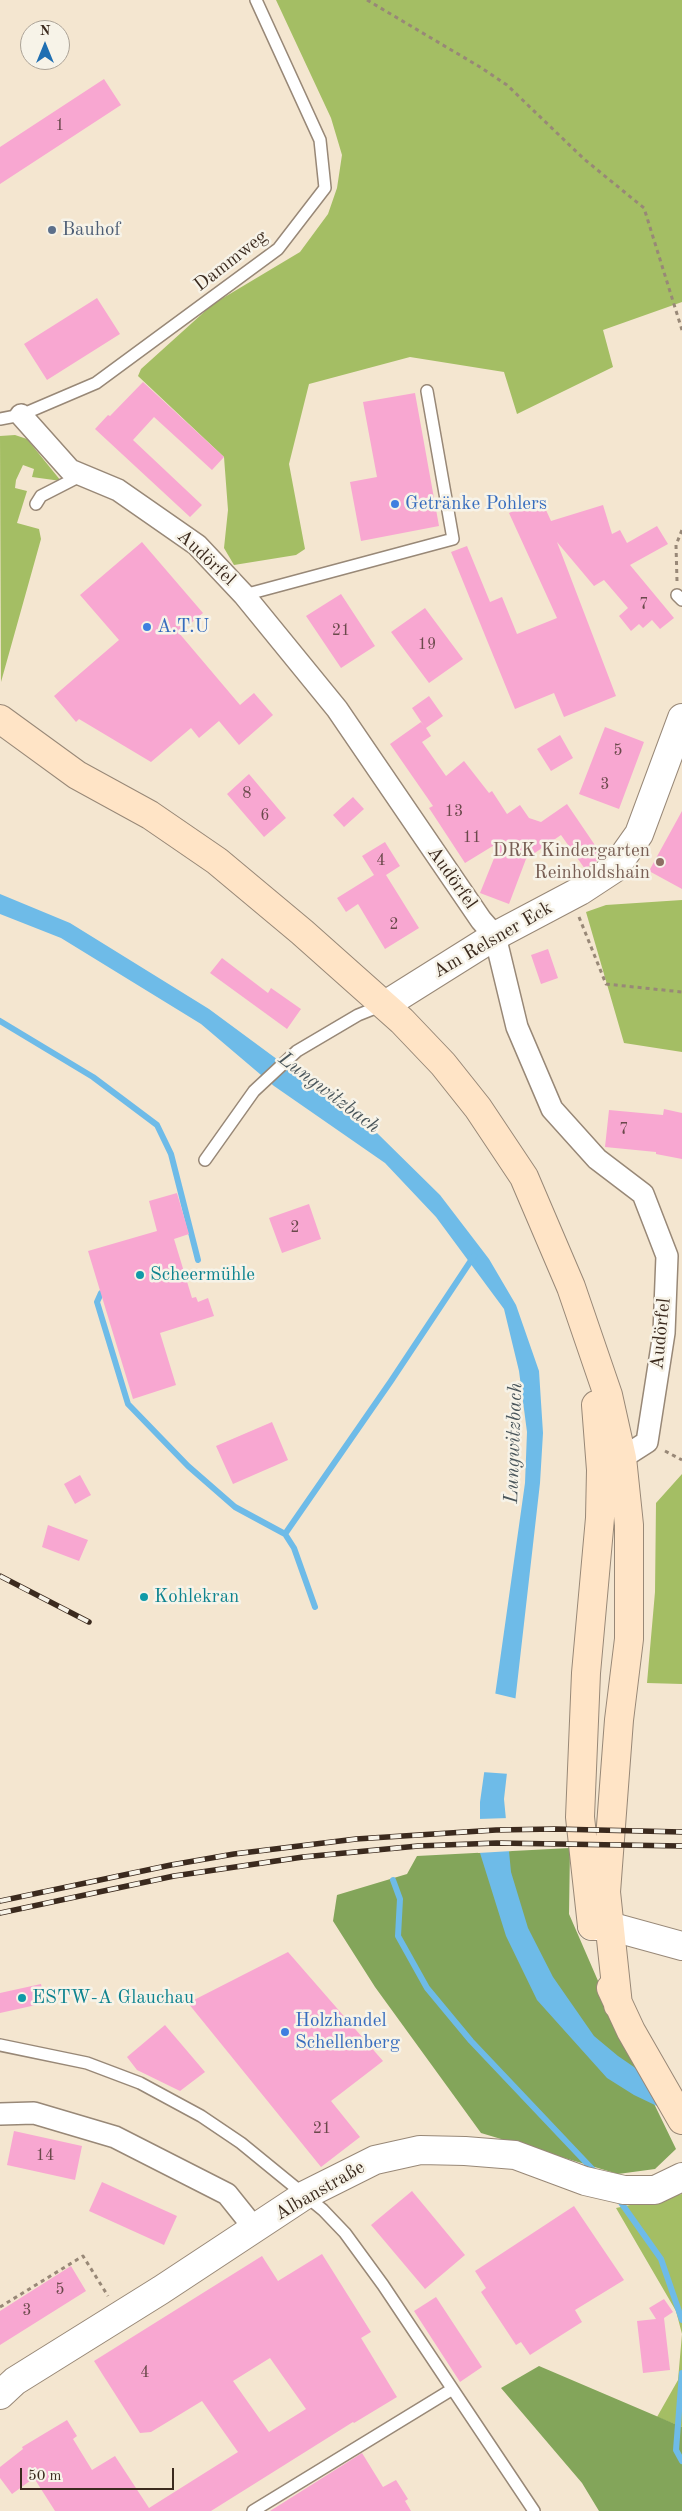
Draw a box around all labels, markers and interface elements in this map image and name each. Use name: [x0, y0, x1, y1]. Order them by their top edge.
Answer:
north arrow: [20, 20, 70, 70]
text: N: [40, 24, 50, 38]
house number: 1: [55, 116, 65, 136]
place label: Bauhof: [62, 219, 121, 241]
marker: Bauhof: [46, 224, 58, 236]
street label: Dammweg: [190, 225, 272, 297]
place label: Getränke Pohlers: [405, 493, 547, 515]
marker: Getränke Pohlers: [389, 498, 401, 510]
street label: Audörfel: [172, 525, 240, 591]
house number: 7: [639, 595, 649, 615]
place label: A.T.U: [157, 616, 209, 638]
marker: A.T.U: [141, 621, 153, 633]
house number: 21: [332, 621, 350, 641]
house number: 19: [418, 635, 436, 655]
house number: 5: [613, 741, 623, 761]
house number: 3: [600, 775, 610, 795]
house number: 8: [242, 784, 252, 804]
house number: 13: [445, 802, 463, 822]
house number: 6: [260, 806, 270, 826]
house number: 11: [463, 828, 481, 848]
place label: DRK Kindergarten Reinholdshain: [493, 840, 650, 884]
street label: Audörfel: [422, 842, 482, 914]
house number: 4: [376, 851, 386, 871]
marker: DRK Kindergarten Reinholdshain: [654, 856, 666, 868]
street label: Am Relsner Eck: [429, 897, 557, 983]
house number: 2: [389, 915, 399, 935]
water label: Lungwitzbach: [273, 1047, 385, 1139]
house number: 7: [619, 1120, 629, 1140]
house number: 2: [290, 1218, 300, 1238]
place label: Scheermühle: [150, 1264, 255, 1286]
marker: Scheermühle: [134, 1269, 146, 1281]
street label: Audörfel: [646, 1297, 676, 1371]
water label: Lungwitzbach: [500, 1382, 528, 1504]
place label: Kohlekran: [154, 1586, 239, 1608]
marker: Kohlekran: [138, 1591, 150, 1603]
place label: ESTW-A Glauchau: [32, 1987, 194, 2009]
marker: ESTW-A Glauchau: [16, 1992, 28, 2004]
place label: Holzhandel Schellenberg: [295, 2010, 400, 2054]
marker: Holzhandel Schellenberg: [279, 2026, 291, 2038]
house number: 21: [313, 2119, 331, 2139]
house number: 14: [36, 2146, 54, 2166]
street label: Albanstraße: [271, 2156, 369, 2226]
house number: 5: [55, 2280, 65, 2300]
house number: 3: [22, 2301, 32, 2321]
house number: 4: [140, 2363, 150, 2383]
scale bar: [22, 2458, 176, 2490]
text: 50 m: [28, 2469, 62, 2484]

